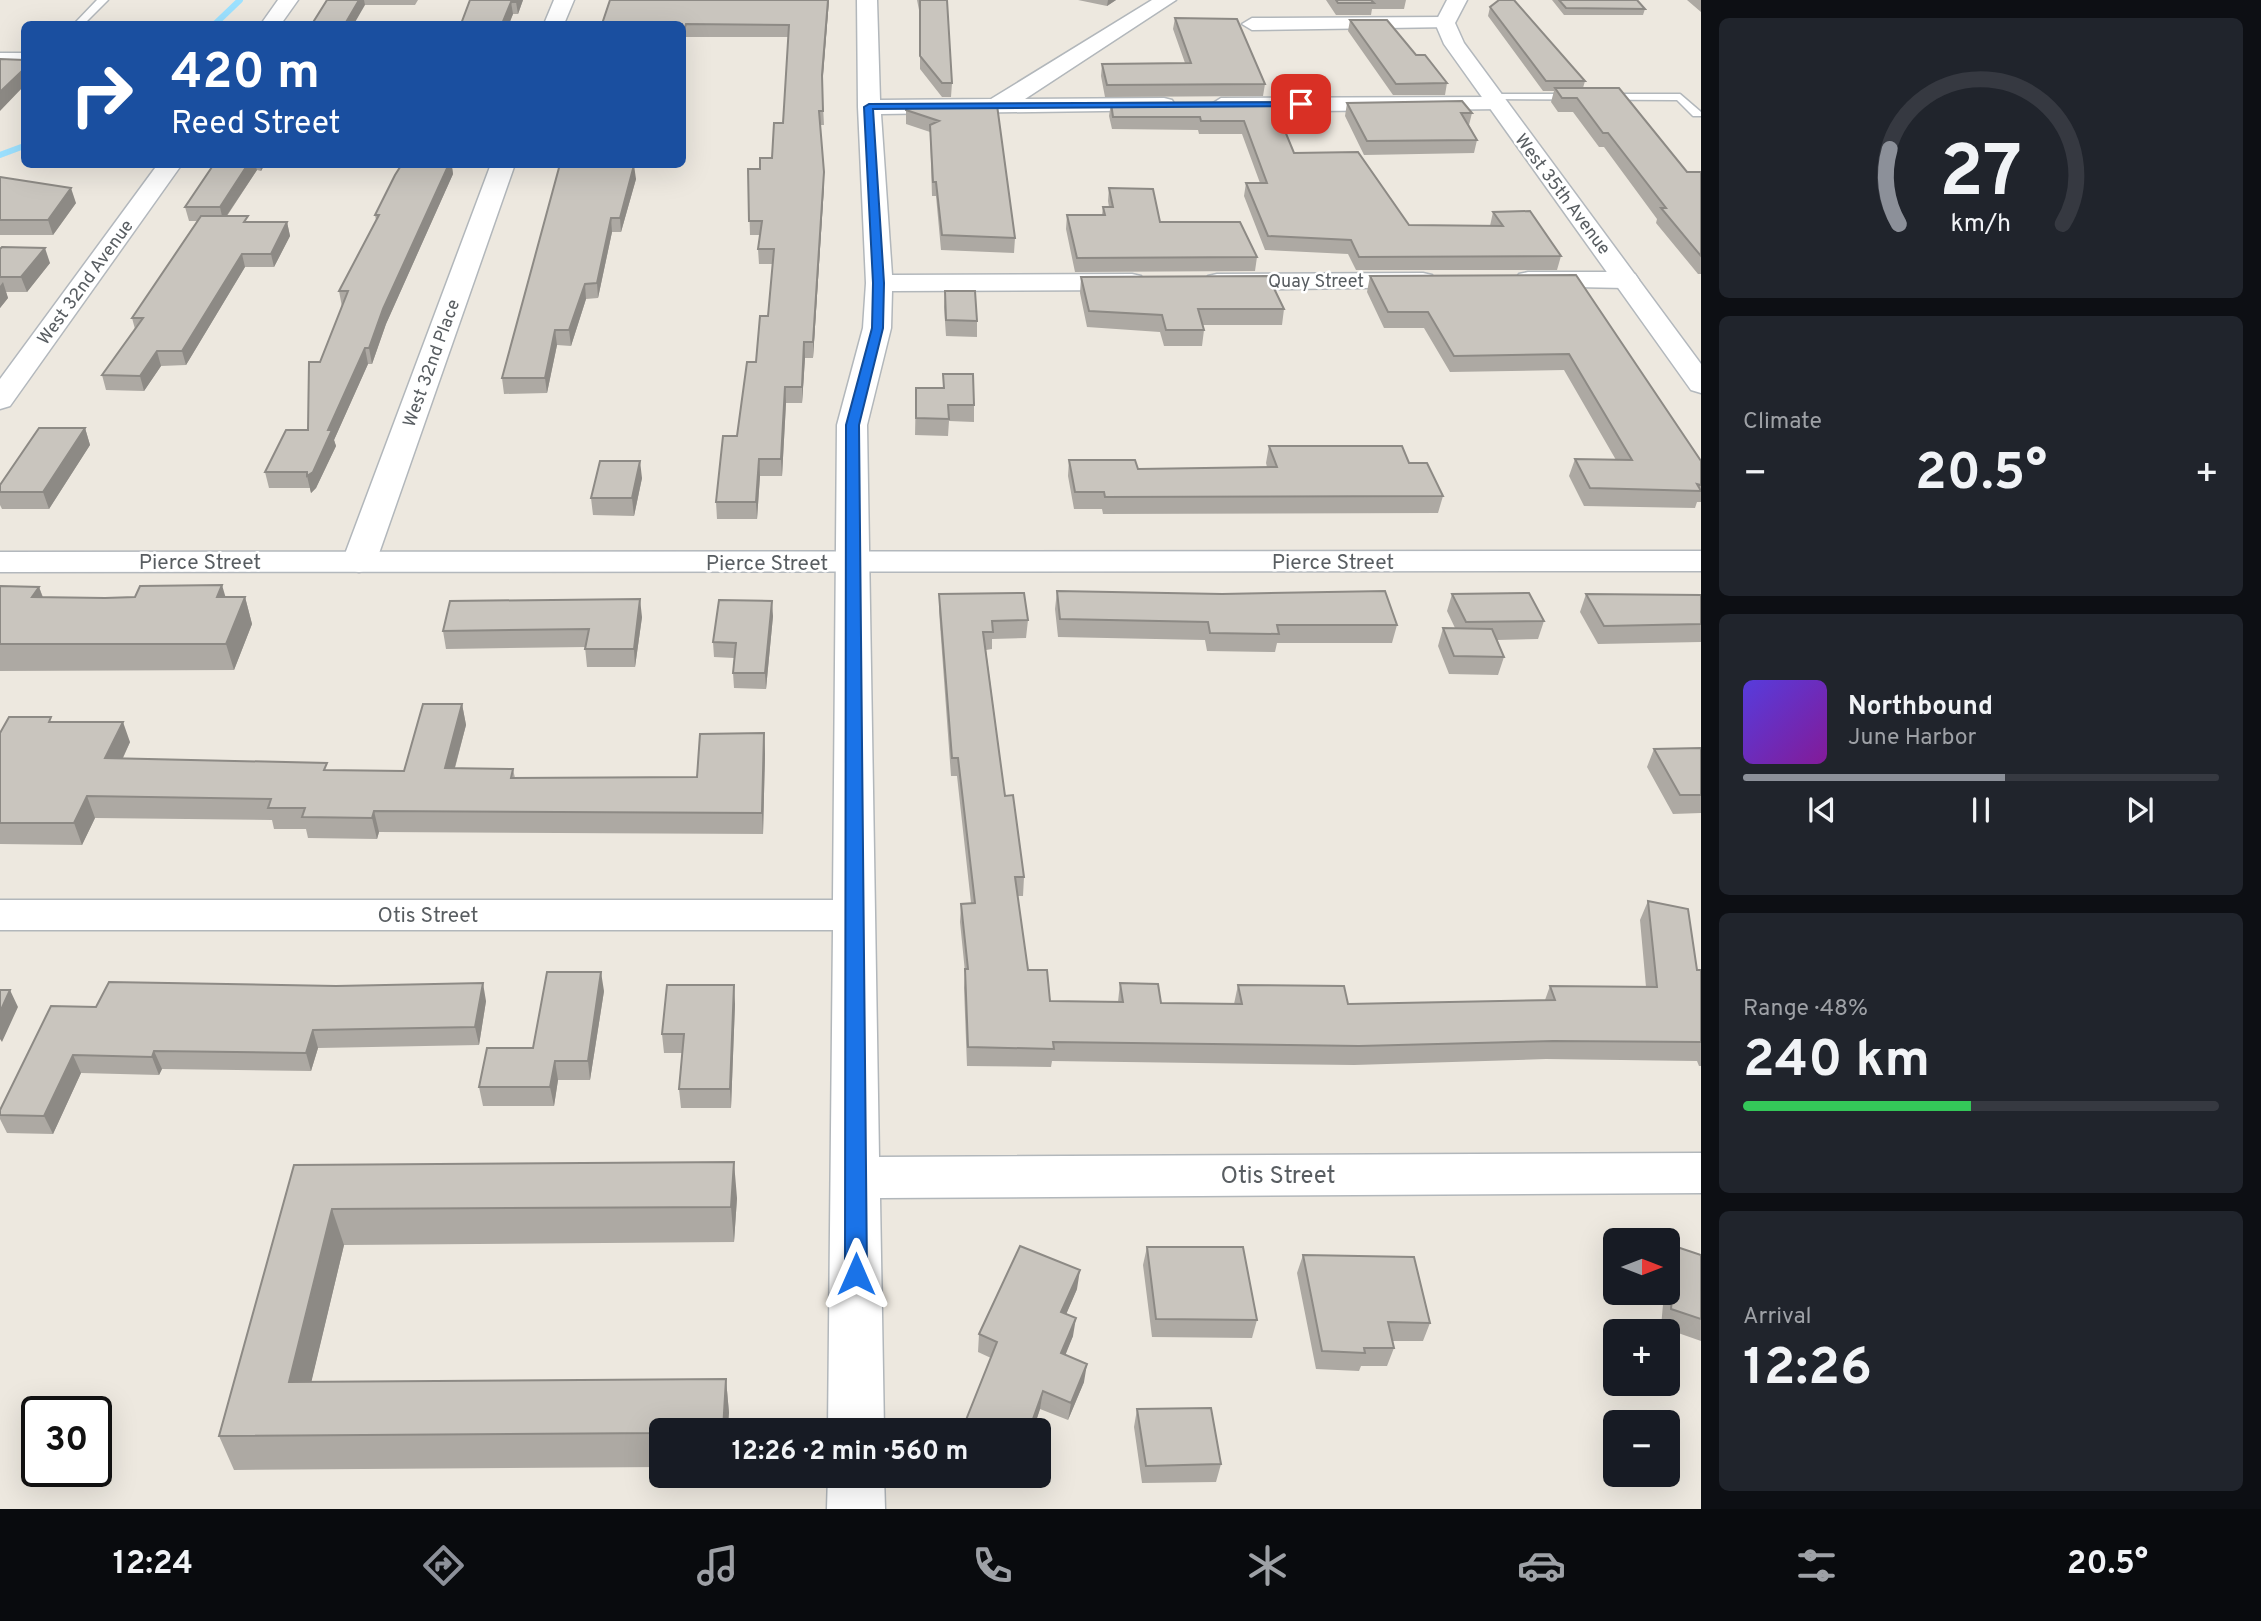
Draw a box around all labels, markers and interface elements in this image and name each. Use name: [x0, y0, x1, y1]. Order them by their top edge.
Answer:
text: 420 m: [171, 44, 320, 106]
icon: right: [56, 49, 147, 140]
pin: [1271, 74, 1331, 134]
icon: arrive: [1282, 85, 1320, 123]
text: Reed Street: [171, 105, 341, 145]
street label: West 35th Avenue: [1509, 130, 1615, 260]
text: 27: [1940, 130, 2022, 222]
text: km/h: [1951, 209, 2011, 241]
street label: West 32nd Avenue: [33, 216, 139, 350]
street label: Quay Street: [1268, 271, 1364, 294]
street label: West 32nd Place: [399, 296, 466, 431]
text: Climate: [1743, 408, 1822, 437]
text: 20.5°: [1915, 442, 2047, 508]
text: −: [1743, 451, 1768, 500]
text: +: [2194, 451, 2219, 500]
street label: Pierce Street: [139, 550, 261, 577]
street label: Pierce Street: [1272, 550, 1394, 577]
street label: Pierce Street: [706, 551, 828, 578]
text: Northbound: [1848, 691, 1993, 724]
text: June Harbor: [1848, 724, 1976, 753]
icon: previous: [1803, 791, 1841, 829]
icon: pause: [1962, 791, 2000, 829]
icon: next: [2121, 791, 2159, 829]
street label: Otis Street: [378, 903, 478, 930]
text: Range · 48%: [1743, 995, 1868, 1024]
text: 240 km: [1743, 1029, 1930, 1095]
street label: Otis Street: [1220, 1162, 1336, 1192]
north arrow: [1603, 1228, 1680, 1306]
map controls: [1603, 1228, 1680, 1487]
position arrow: [819, 1237, 893, 1311]
text: Arrival: [1743, 1303, 1812, 1332]
button: +: [1603, 1319, 1680, 1396]
text: 12:26: [1743, 1337, 1872, 1403]
speed limit sign: 30: [21, 1396, 112, 1487]
button: −: [1603, 1410, 1680, 1487]
text: 12:26 · 2 min · 560 m: [732, 1436, 968, 1469]
icon: directions: [419, 1541, 468, 1590]
icon: music: [693, 1541, 742, 1590]
icon: phone: [968, 1541, 1017, 1590]
icon: climate: [1243, 1541, 1292, 1590]
icon: car: [1517, 1541, 1566, 1590]
icon: filters: [1792, 1541, 1841, 1590]
text: 12:24: [113, 1545, 193, 1585]
text: 20.5°: [2067, 1545, 2148, 1585]

